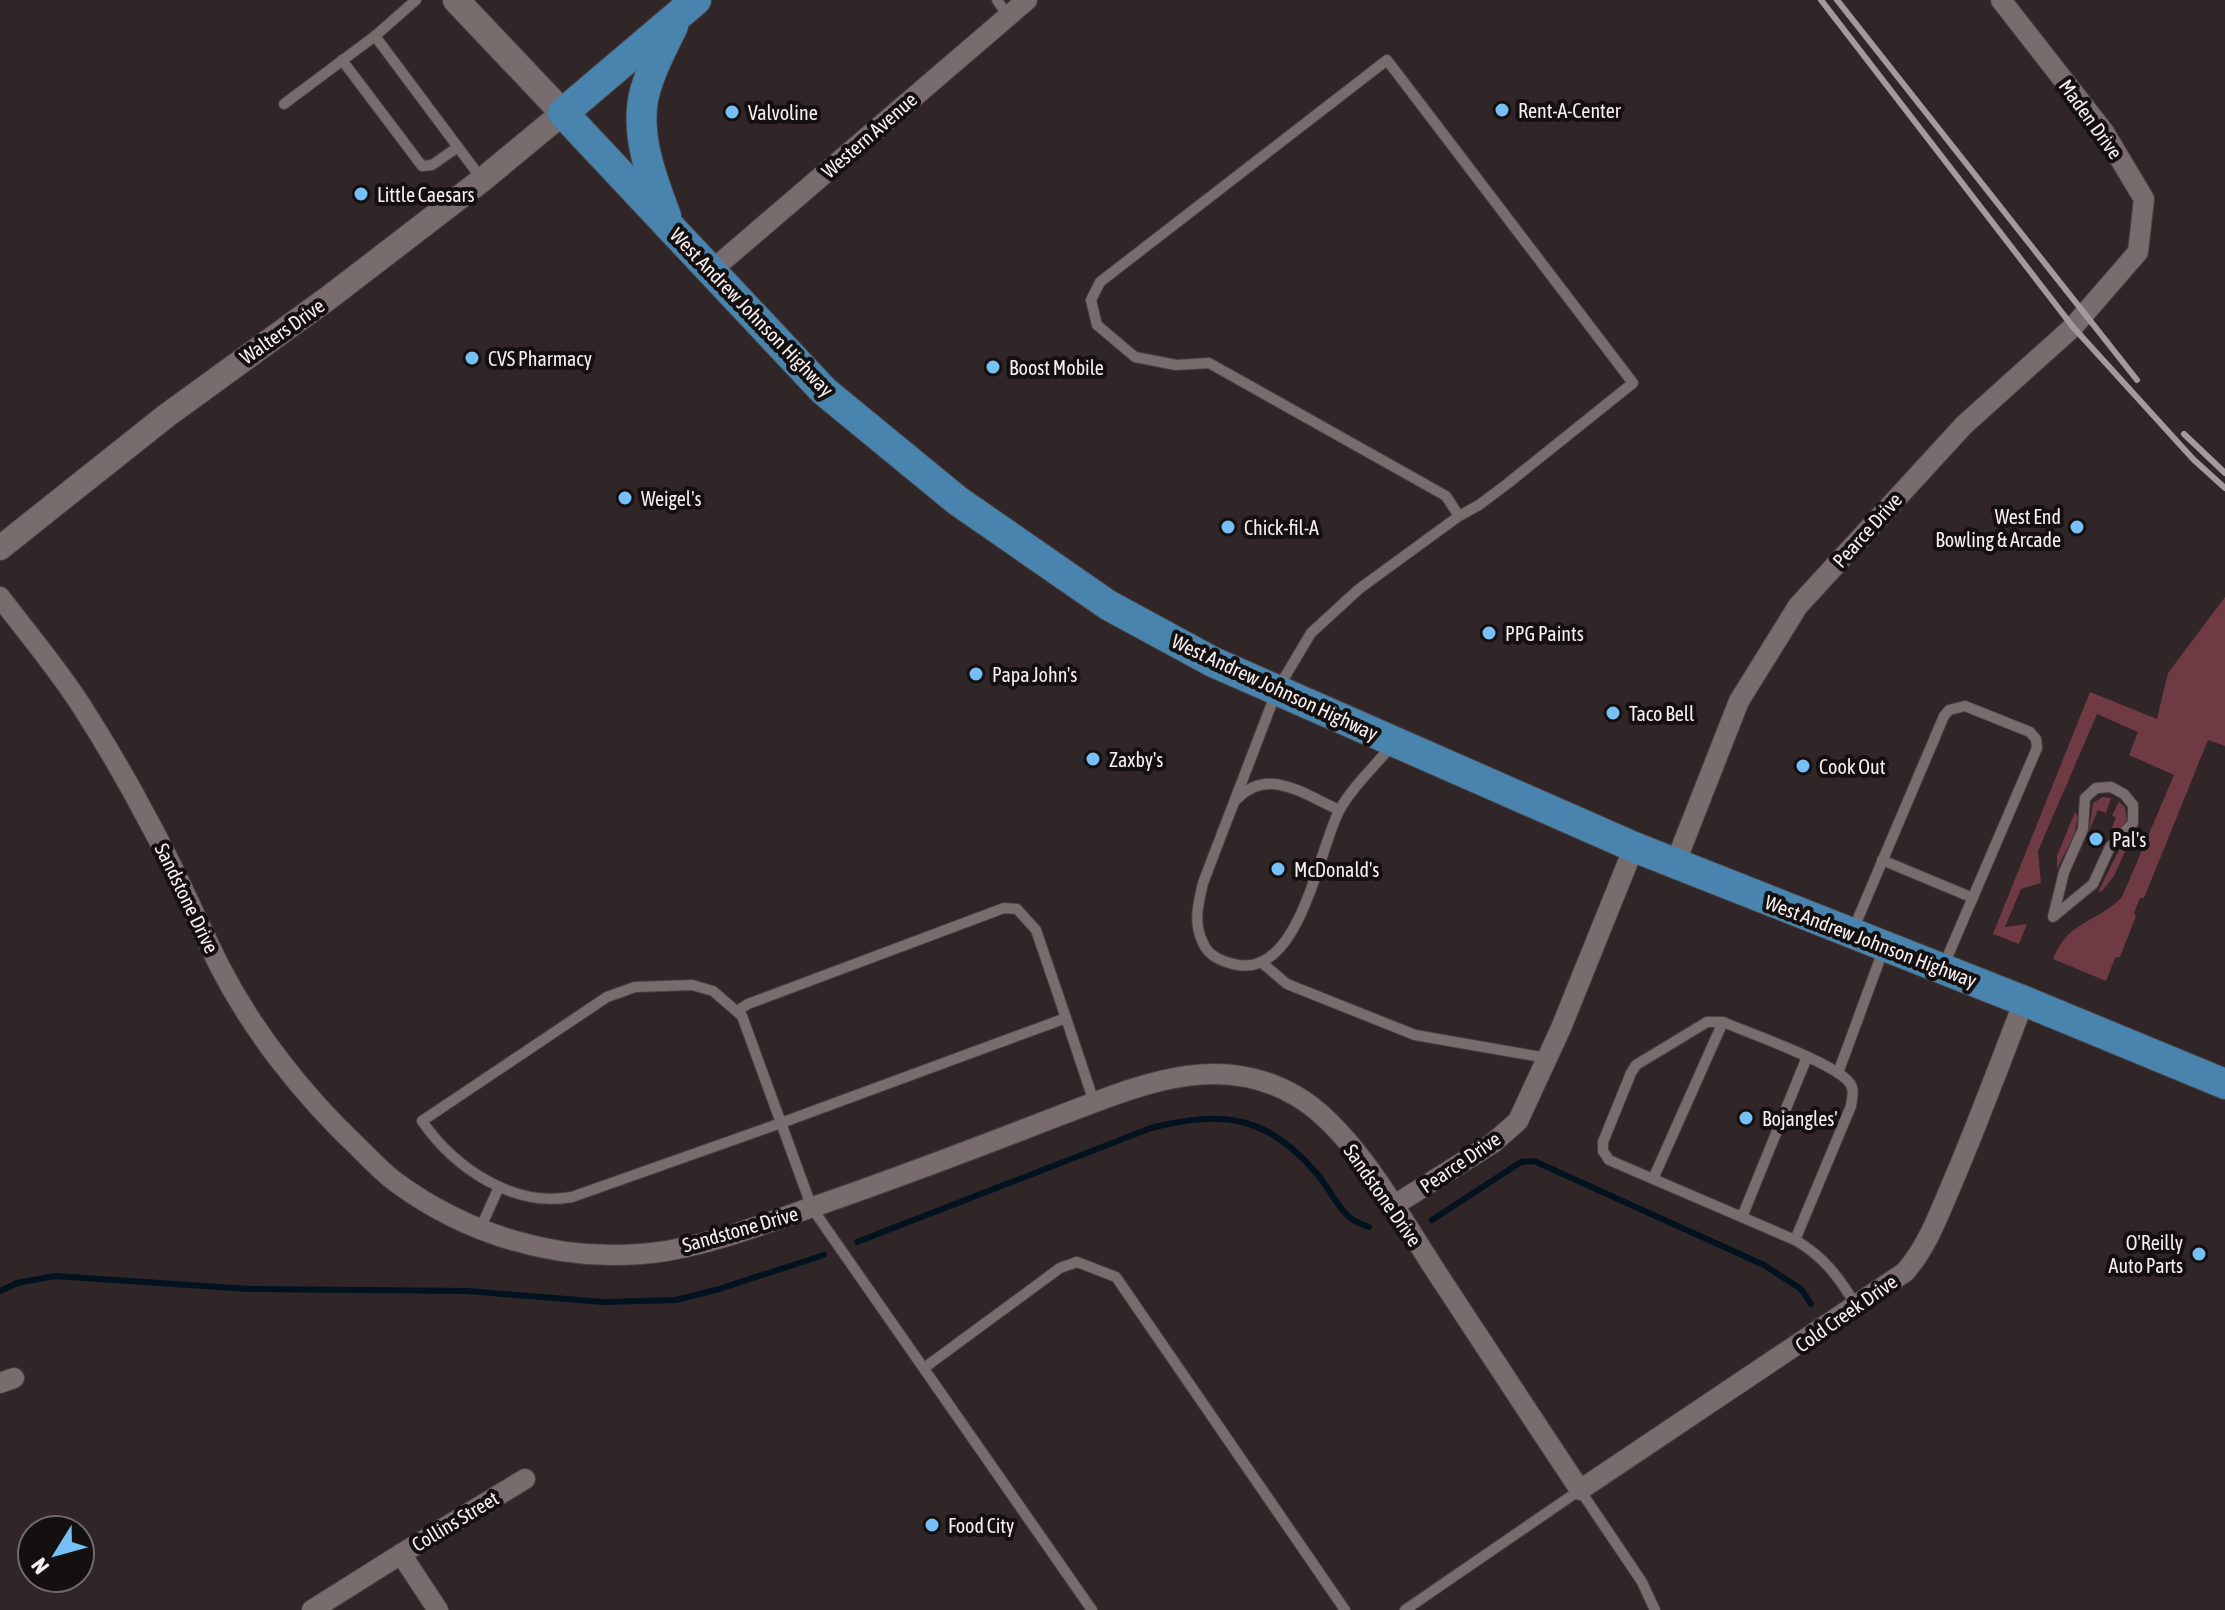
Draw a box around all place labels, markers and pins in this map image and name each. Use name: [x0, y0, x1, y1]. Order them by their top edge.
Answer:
place label: Rent-A-Center: [1518, 99, 1622, 122]
place label: Valvoline: [748, 101, 818, 124]
marker: Rent-A-Center: [1493, 101, 1511, 119]
marker: Valvoline: [723, 103, 741, 121]
place label: Little Caesars: [377, 183, 474, 206]
marker: Little Caesars: [352, 185, 370, 203]
place label: CVS Pharmacy: [488, 347, 592, 370]
marker: CVS Pharmacy: [463, 349, 481, 367]
place label: Boost Mobile: [1009, 356, 1104, 379]
marker: Boost Mobile: [984, 358, 1002, 376]
place label: Weigel's: [641, 487, 702, 510]
marker: Weigel's: [616, 489, 634, 507]
place label: West End Bowling & Arcade: [1935, 505, 2061, 551]
place label: Chick-fil-A: [1244, 516, 1319, 539]
marker: Chick-fil-A: [1219, 518, 1237, 536]
marker: West End Bowling & Arcade: [2068, 518, 2086, 536]
place label: PPG Paints: [1505, 622, 1584, 645]
marker: PPG Paints: [1480, 624, 1498, 642]
place label: Papa John's: [992, 663, 1077, 686]
marker: Papa John's: [967, 665, 985, 683]
place label: Taco Bell: [1629, 702, 1695, 725]
marker: Taco Bell: [1604, 704, 1622, 722]
place label: Zaxby's: [1109, 748, 1163, 771]
marker: Zaxby's: [1084, 750, 1102, 768]
place label: Cook Out: [1819, 755, 1886, 778]
marker: Cook Out: [1794, 757, 1812, 775]
place label: Pal's: [2112, 828, 2146, 851]
marker: Pal's: [2087, 830, 2105, 848]
place label: McDonald's: [1294, 858, 1379, 881]
marker: McDonald's: [1269, 860, 1287, 878]
place label: Bojangles': [1762, 1107, 1838, 1130]
marker: Bojangles': [1737, 1109, 1755, 1127]
place label: O'Reilly Auto Parts: [2109, 1231, 2183, 1277]
marker: O'Reilly Auto Parts: [2190, 1245, 2208, 1263]
place label: Food City: [948, 1514, 1014, 1537]
marker: Food City: [923, 1516, 941, 1534]

